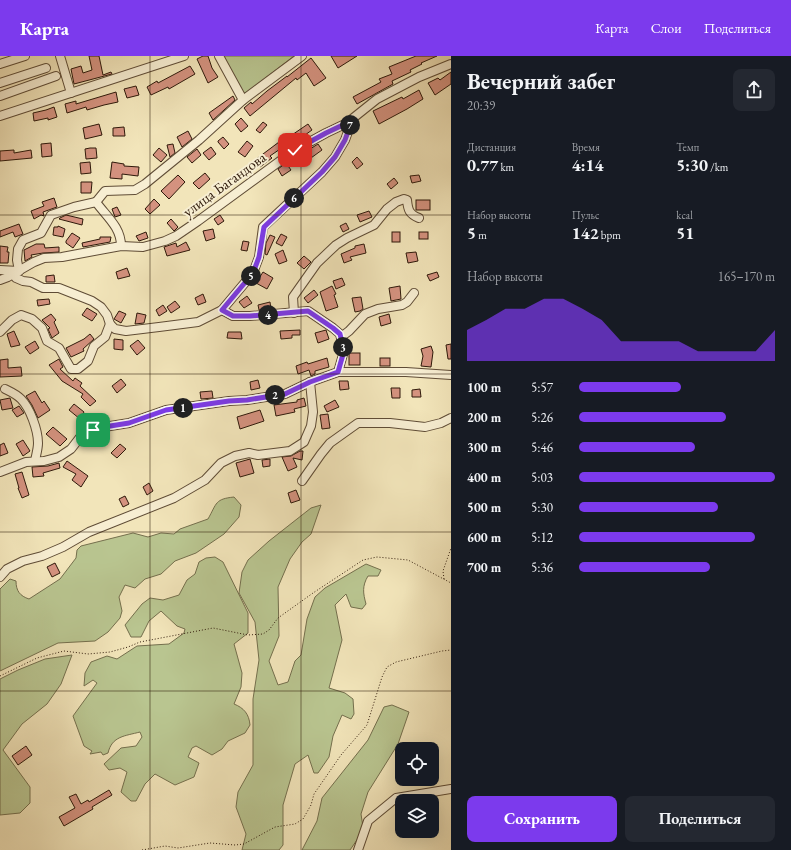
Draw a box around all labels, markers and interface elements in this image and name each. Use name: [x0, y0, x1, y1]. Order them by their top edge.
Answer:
text: Карта: [20, 16, 69, 41]
text: Карта: [595, 19, 629, 37]
text: Слои: [651, 19, 682, 37]
text: Поделиться: [704, 19, 771, 37]
text: Вечерний забег: [467, 67, 615, 96]
button: share: [733, 69, 775, 111]
text: 20:39: [467, 97, 495, 114]
pin: 7: [340, 115, 360, 135]
text: 7: [347, 118, 353, 132]
pin: [278, 133, 312, 167]
icon: check: [284, 139, 306, 161]
text: Дистанция: [467, 140, 516, 154]
text: Время: [572, 140, 600, 154]
text: Темп: [676, 140, 699, 154]
street label: улица Багандова: [179, 147, 269, 221]
text: 0.77: [467, 154, 498, 176]
text: 4:14: [572, 154, 603, 176]
text: 5:30: [676, 154, 708, 176]
text: km: [498, 160, 514, 174]
text: /km: [708, 160, 728, 174]
pin: 6: [284, 188, 304, 208]
text: 6: [291, 191, 297, 205]
text: Набор высоты: [467, 208, 531, 222]
text: Пульс: [572, 208, 600, 222]
text: kcal: [676, 208, 693, 222]
text: 5: [467, 222, 476, 244]
text: 142: [572, 222, 599, 244]
text: 51: [676, 222, 694, 244]
text: m: [476, 228, 487, 242]
text: bpm: [599, 228, 621, 242]
pin: 5: [241, 266, 261, 286]
text: Набор высоты: [467, 268, 543, 285]
text: 165–170 m: [718, 268, 775, 285]
text: 5: [248, 269, 254, 283]
pin: 4: [258, 305, 278, 325]
text: 4: [265, 308, 271, 322]
pin: 3: [333, 337, 353, 357]
text: 3: [340, 340, 346, 354]
text: 100 m: [467, 379, 501, 396]
text: 5:57: [531, 379, 553, 396]
pin: 2: [265, 385, 285, 405]
text: 2: [272, 388, 278, 402]
pin: 1: [173, 398, 193, 418]
text: 1: [180, 401, 186, 415]
text: 200 m: [467, 409, 501, 426]
text: 5:26: [531, 409, 553, 426]
pin: [76, 413, 110, 447]
icon: arrive: [82, 419, 104, 441]
text: 300 m: [467, 439, 501, 456]
text: 5:46: [531, 439, 553, 456]
text: 400 m: [467, 469, 501, 486]
text: 5:03: [531, 469, 553, 486]
text: 500 m: [467, 499, 501, 516]
text: 5:30: [531, 499, 553, 516]
text: 600 m: [467, 529, 501, 546]
text: 5:12: [531, 529, 553, 546]
text: 700 m: [467, 559, 501, 576]
text: 5:36: [531, 559, 553, 576]
map controls: [395, 742, 439, 838]
button: locate: [395, 742, 439, 786]
button: layers: [395, 794, 439, 838]
button: Сохранить: [467, 796, 617, 842]
button: Поделиться: [625, 796, 775, 842]

